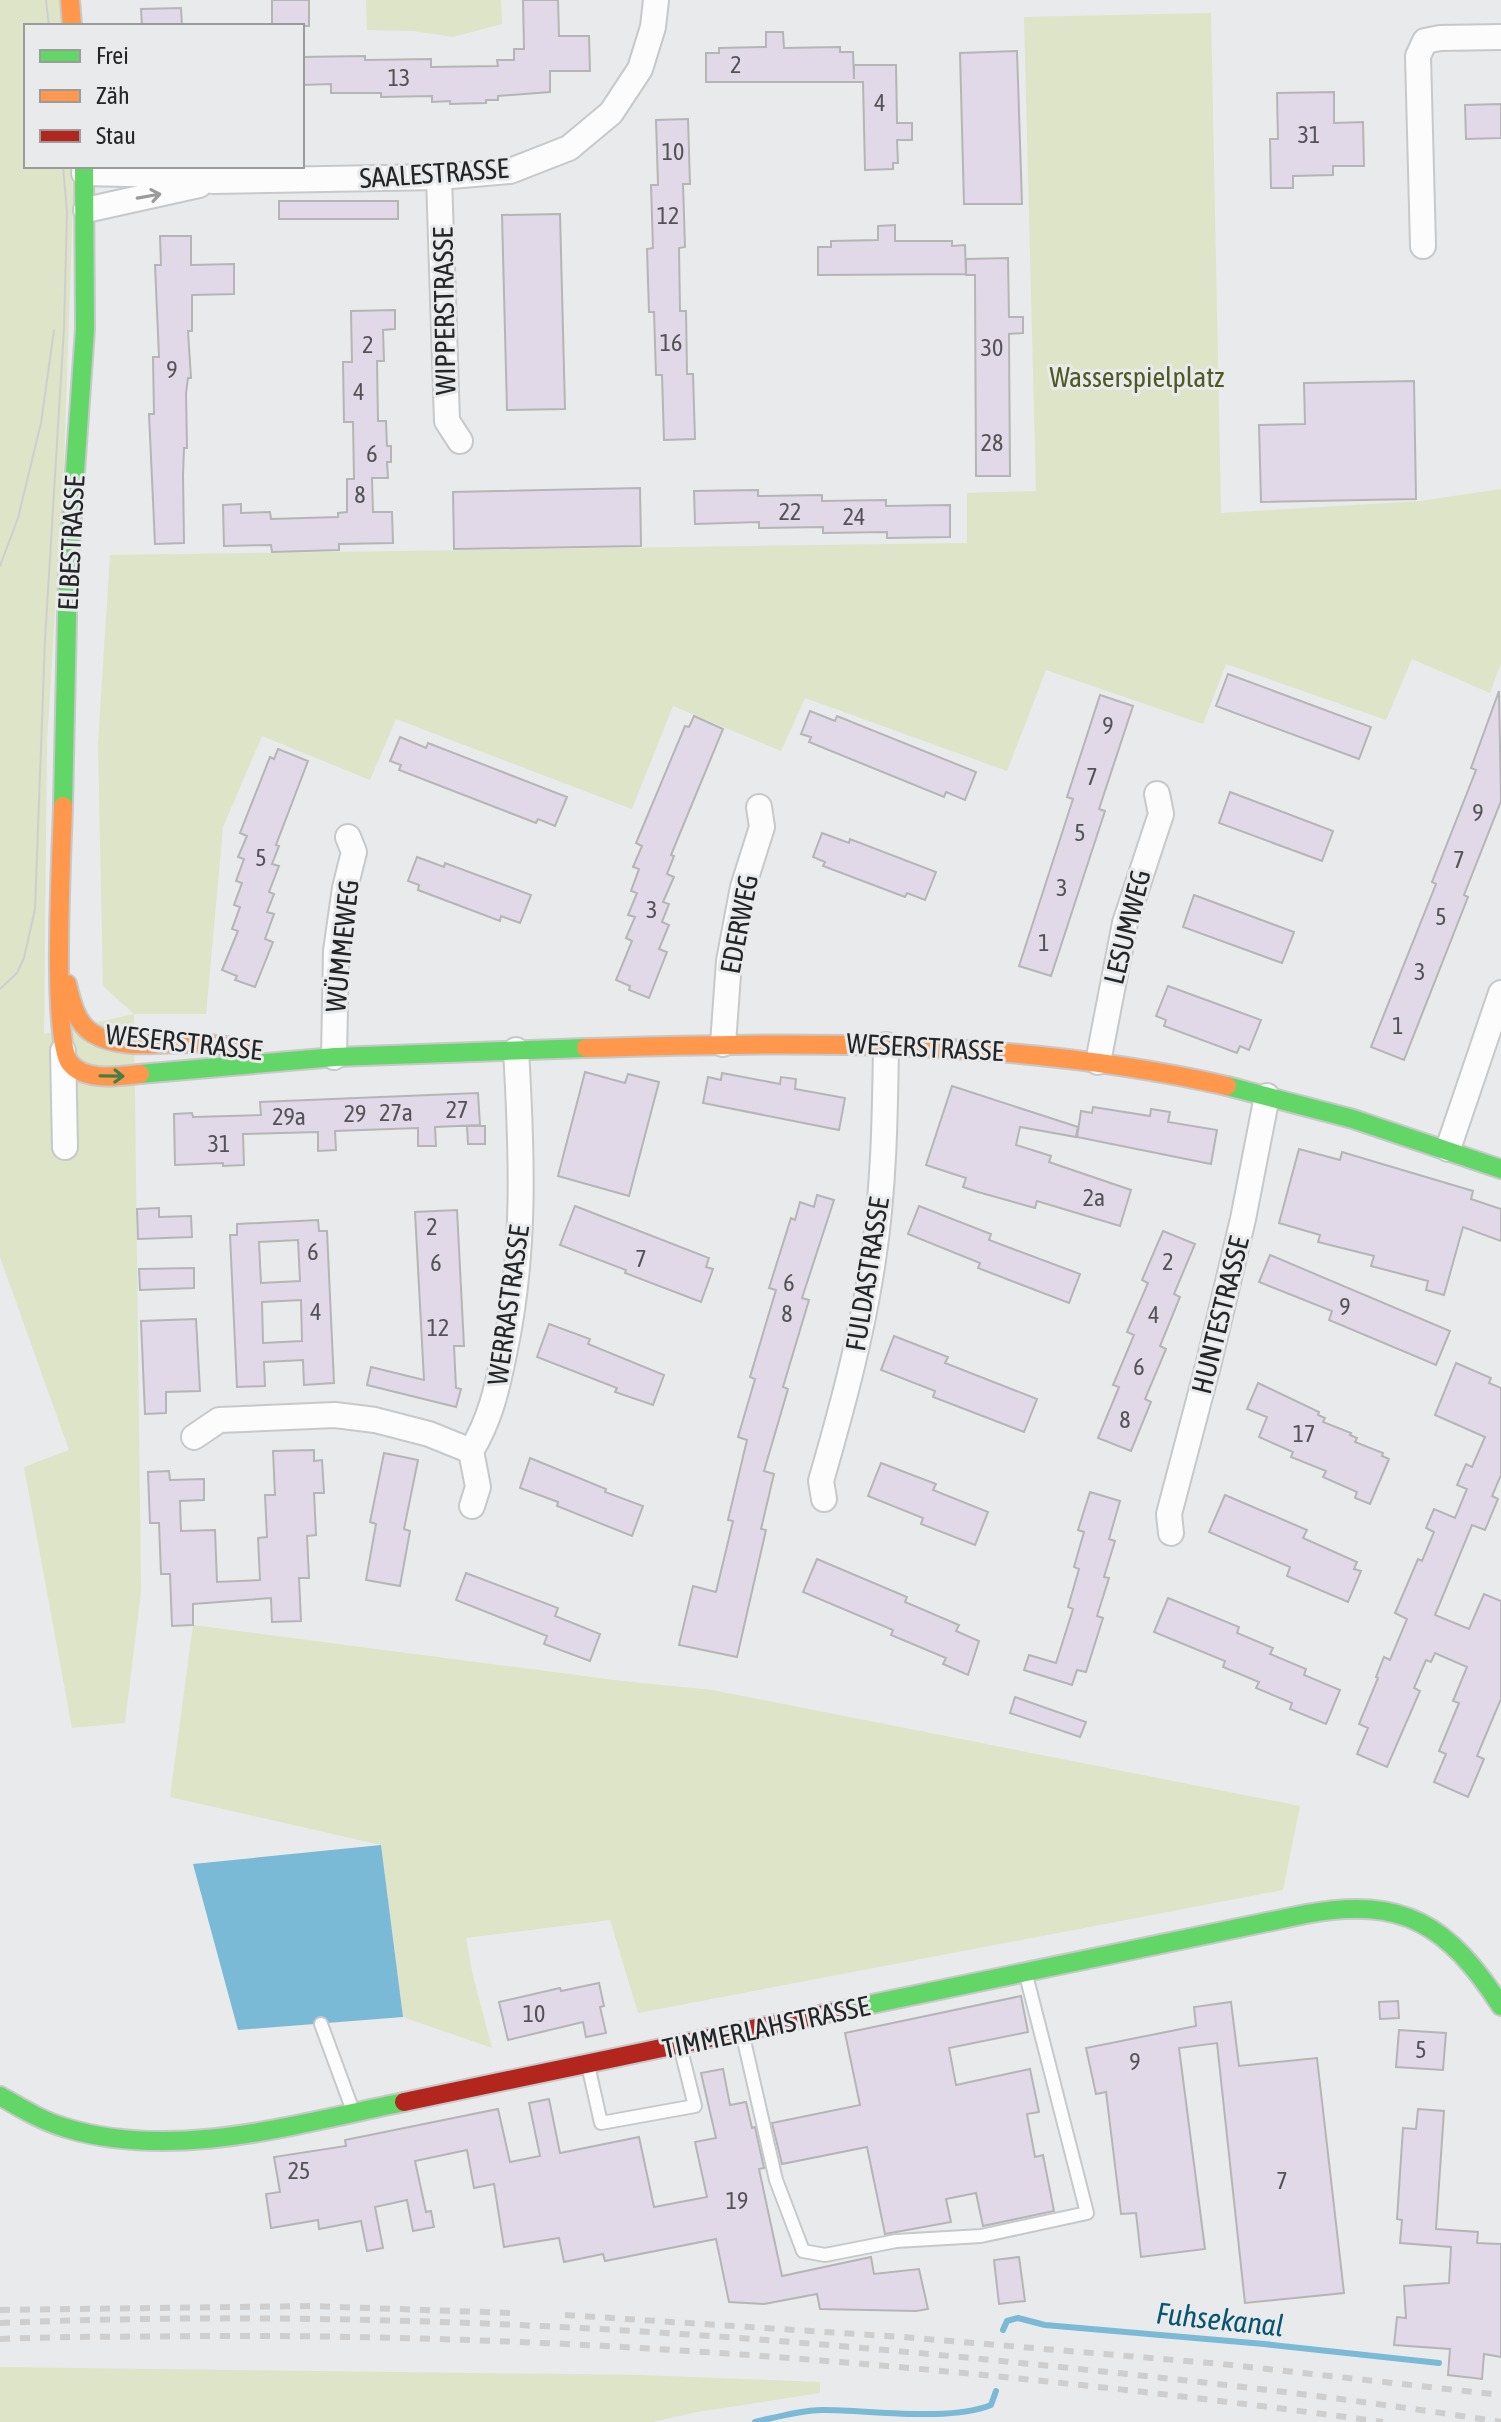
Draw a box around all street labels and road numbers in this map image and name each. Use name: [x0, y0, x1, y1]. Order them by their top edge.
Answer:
street label: SAALESTRASSE: [358, 152, 510, 194]
street label: WIPPERSTRASSE: [427, 227, 461, 395]
street label: ELBESTRASSE: [51, 475, 91, 611]
street label: LESUMWEG: [1097, 866, 1157, 988]
street label: EDERWEG: [714, 872, 764, 976]
street label: WÜMMEWEG: [319, 878, 365, 1014]
street label: WESERSTRASSE: [104, 1018, 264, 1066]
street label: WESERSTRASSE: [846, 1027, 1004, 1067]
street label: FULDASTRASSE: [839, 1195, 895, 1353]
street label: WERRASTRASSE: [481, 1223, 535, 1387]
street label: HUNTESTRASSE: [1185, 1233, 1255, 1397]
street label: TIMMERLAHSTRASSE: [660, 1989, 873, 2065]

